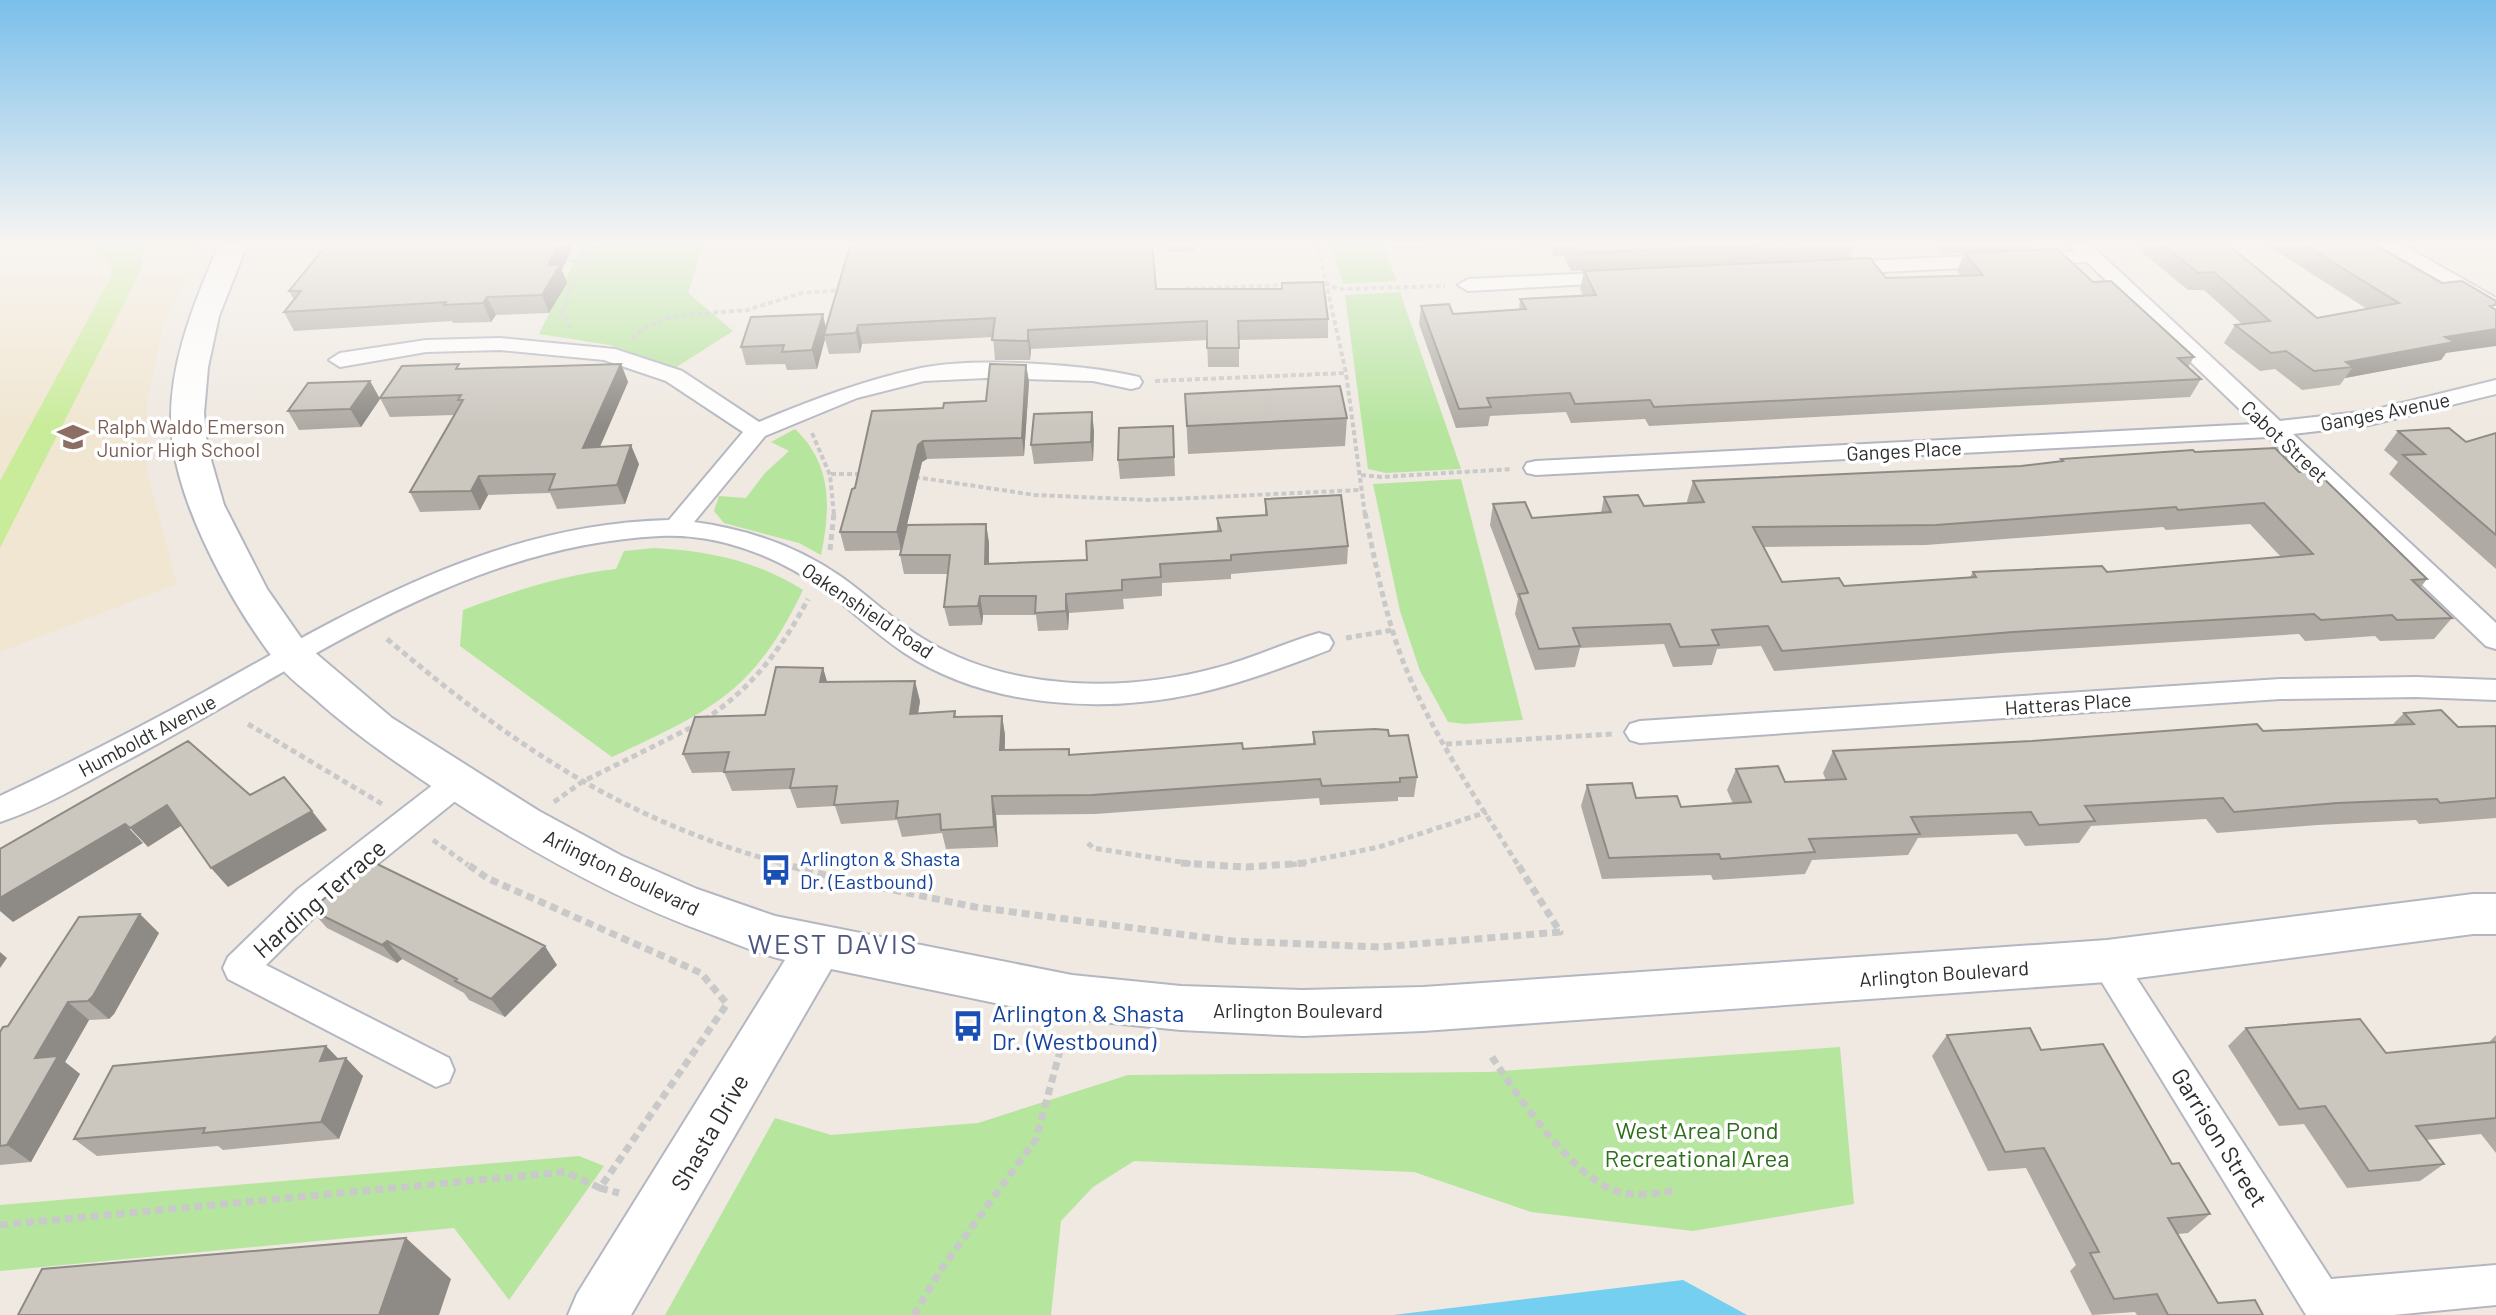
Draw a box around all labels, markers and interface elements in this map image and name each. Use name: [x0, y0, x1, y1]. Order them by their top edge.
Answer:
street label: Ganges Avenue: [2318, 387, 2452, 435]
street label: Cabot Street: [2237, 395, 2333, 487]
place label: Ralph Waldo Emerson Junior High School: [97, 414, 285, 461]
school or university icon: Ralph Waldo Emerson Junior High School: [56, 420, 90, 454]
street label: Ganges Place: [1846, 435, 1962, 465]
street label: Oakenshield Road: [798, 557, 938, 663]
street label: Hatteras Place: [2004, 687, 2132, 719]
street label: Humboldt Avenue: [74, 689, 220, 781]
street label: Arlington Boulevard: [540, 824, 704, 920]
street label: Harding Terrace: [247, 833, 391, 963]
place label: Arlington & Shasta Dr. (Eastbound): [800, 846, 960, 893]
bus stop icon: Arlington & Shasta Dr. (Eastbound): [759, 853, 793, 887]
district label: WEST DAVIS: [748, 926, 918, 960]
street label: Arlington Boulevard: [1858, 955, 2030, 991]
place label: Arlington & Shasta Dr. (Westbound): [992, 998, 1184, 1055]
street label: Arlington Boulevard: [1213, 998, 1383, 1022]
bus stop icon: Arlington & Shasta Dr. (Westbound): [951, 1009, 985, 1043]
street label: Garrison Street: [2166, 1062, 2274, 1212]
street label: Shasta Drive: [664, 1068, 754, 1196]
park label: West Area Pond Recreational Area: [1605, 1115, 1789, 1172]

